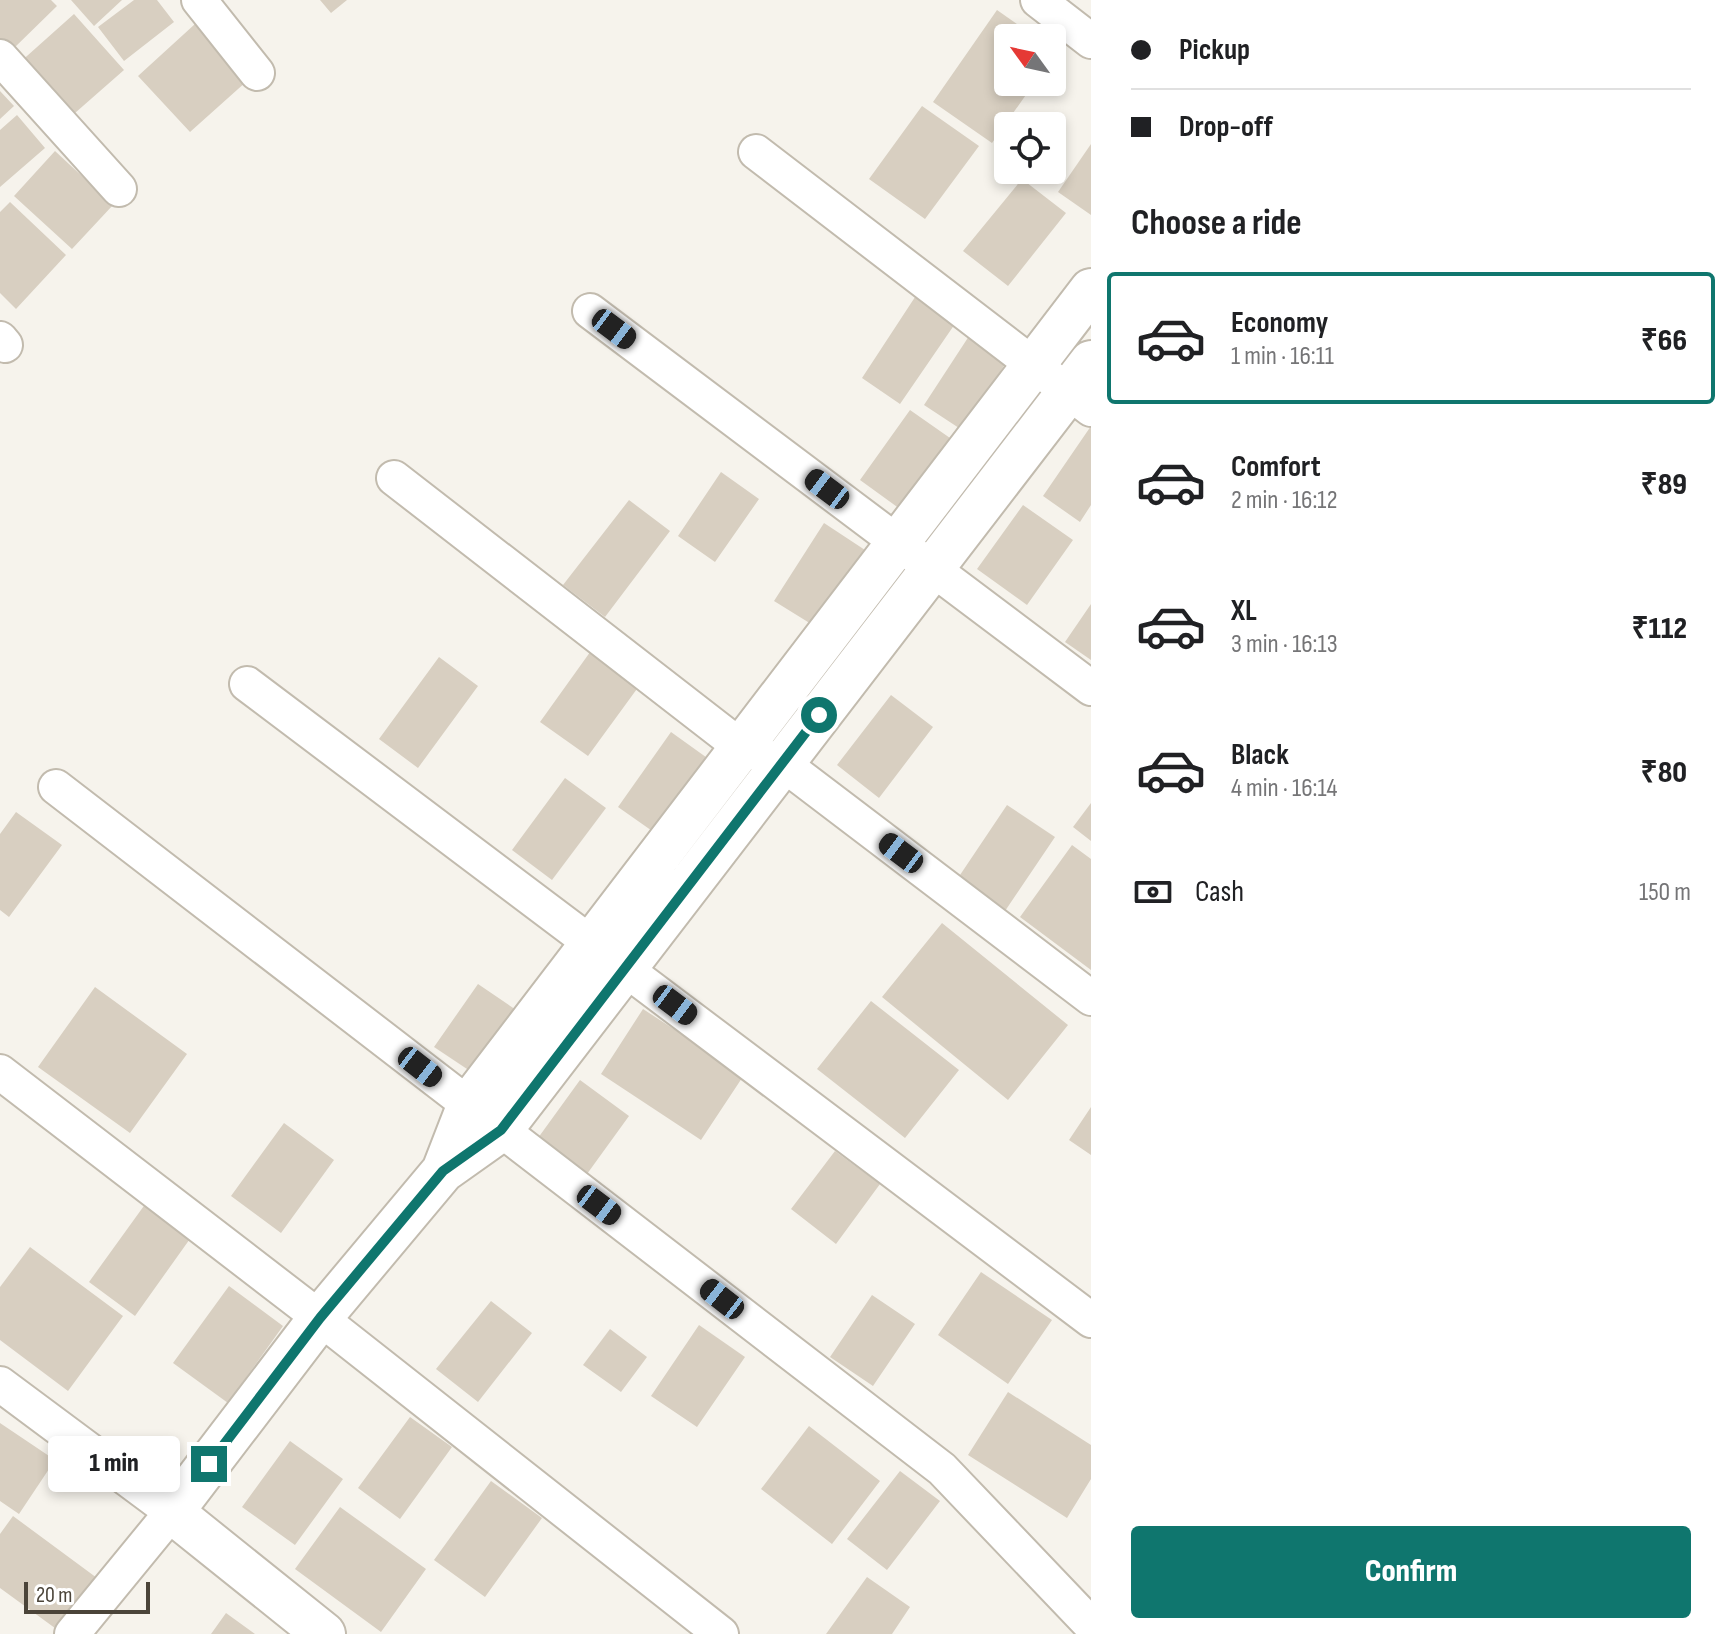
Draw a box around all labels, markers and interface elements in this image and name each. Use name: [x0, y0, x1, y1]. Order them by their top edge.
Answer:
north arrow: [994, 24, 1066, 96]
map controls: [994, 24, 1066, 184]
text: Pickup: [1179, 32, 1250, 68]
text: Drop-off: [1179, 109, 1273, 145]
button: locate: [994, 112, 1066, 184]
text: Choose a ride: [1131, 202, 1302, 245]
icon: car: [1135, 302, 1207, 374]
car: [588, 305, 640, 353]
text: Economy: [1231, 305, 1328, 341]
text: ₹66: [1641, 323, 1687, 359]
text: 1 min · 16:11: [1231, 341, 1334, 372]
icon: car: [1135, 446, 1207, 518]
text: Comfort: [1231, 449, 1321, 485]
car: [801, 465, 853, 513]
text: ₹89: [1641, 467, 1687, 503]
text: 2 min · 16:12: [1231, 485, 1337, 516]
icon: car: [1135, 590, 1207, 662]
text: XL: [1231, 593, 1257, 629]
text: ₹112: [1631, 611, 1687, 647]
text: 3 min · 16:13: [1231, 629, 1338, 660]
route start: [801, 697, 837, 733]
icon: car: [1135, 734, 1207, 806]
text: Black: [1231, 737, 1289, 773]
text: ₹80: [1641, 755, 1687, 791]
text: 4 min · 16:14: [1231, 773, 1337, 804]
car: [875, 829, 927, 877]
icon: cash: [1131, 870, 1175, 914]
text: Cash: [1195, 874, 1244, 910]
text: 150 m: [1639, 877, 1691, 908]
car: [649, 981, 701, 1029]
car: [394, 1043, 446, 1091]
car: [573, 1181, 625, 1229]
car: [696, 1275, 748, 1323]
callout: 1 min: [49, 1436, 181, 1492]
route end: [191, 1446, 227, 1482]
text: 1 min: [89, 1448, 139, 1479]
button: Confirm: [1131, 1526, 1691, 1618]
scale bar: [24, 1578, 150, 1614]
text: 20 m: [36, 1582, 73, 1609]

